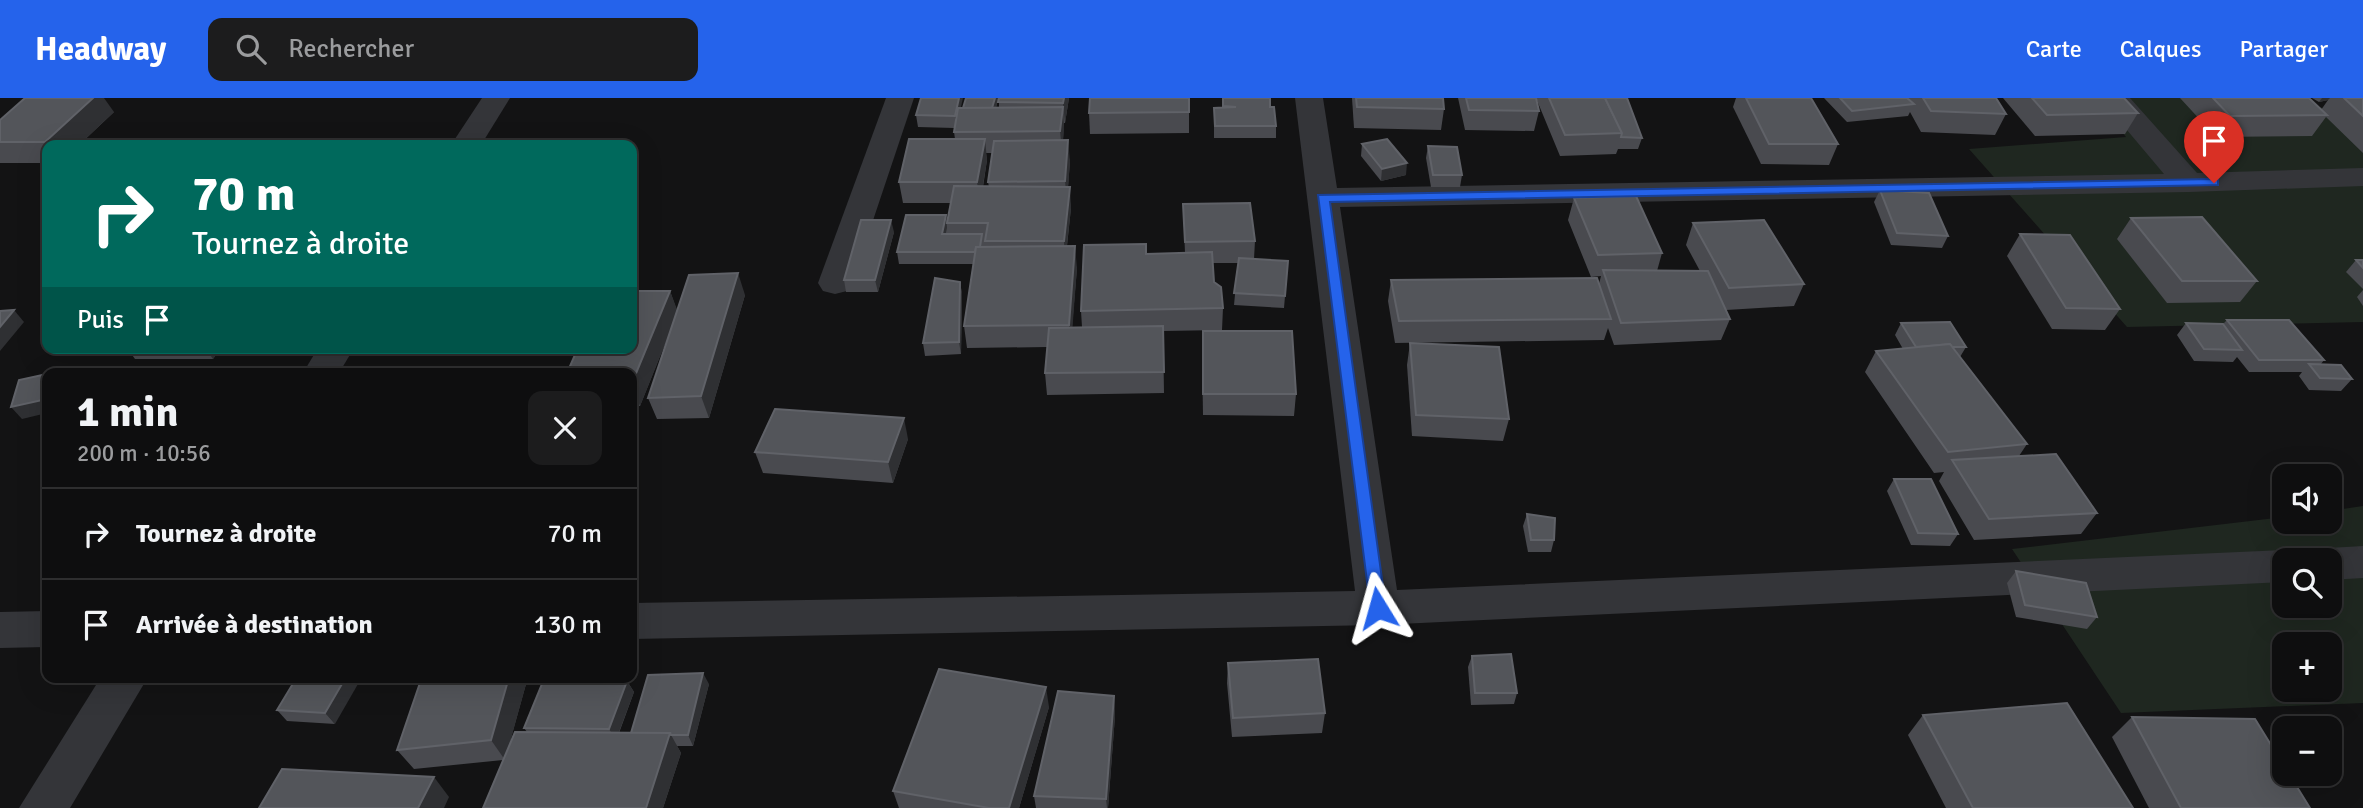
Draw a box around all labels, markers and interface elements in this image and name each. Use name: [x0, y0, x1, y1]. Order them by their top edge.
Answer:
search box: [208, 18, 698, 81]
text: Headway: [35, 29, 166, 70]
icon: search: [232, 30, 270, 68]
text: Rechercher: [288, 33, 414, 65]
text: Carte: [2026, 34, 2082, 64]
text: Calques: [2120, 34, 2201, 64]
text: Partager: [2239, 34, 2328, 64]
pin: [2184, 111, 2244, 183]
icon: arrive: [2195, 122, 2233, 160]
text: 70 m: [192, 164, 295, 224]
icon: right: [77, 168, 168, 259]
text: Tournez à droite: [192, 224, 409, 263]
icon: arrive: [138, 301, 176, 339]
text: Puis: [77, 304, 124, 336]
text: 1 min: [77, 387, 178, 438]
button: close: [528, 391, 602, 465]
text: 200 m · 10:56: [77, 439, 211, 468]
map controls: [2272, 464, 2342, 786]
button: sound: [2272, 464, 2342, 534]
icon: right: [77, 515, 115, 553]
text: Tournez à droite: [136, 518, 316, 550]
text: 70 m: [547, 518, 602, 550]
button: search: [2272, 548, 2342, 618]
position arrow: [1341, 571, 1415, 645]
icon: arrive: [77, 606, 115, 644]
text: Arrivée à destination: [136, 609, 373, 641]
text: 130 m: [533, 609, 602, 641]
button: +: [2272, 632, 2342, 702]
button: −: [2272, 716, 2342, 786]

